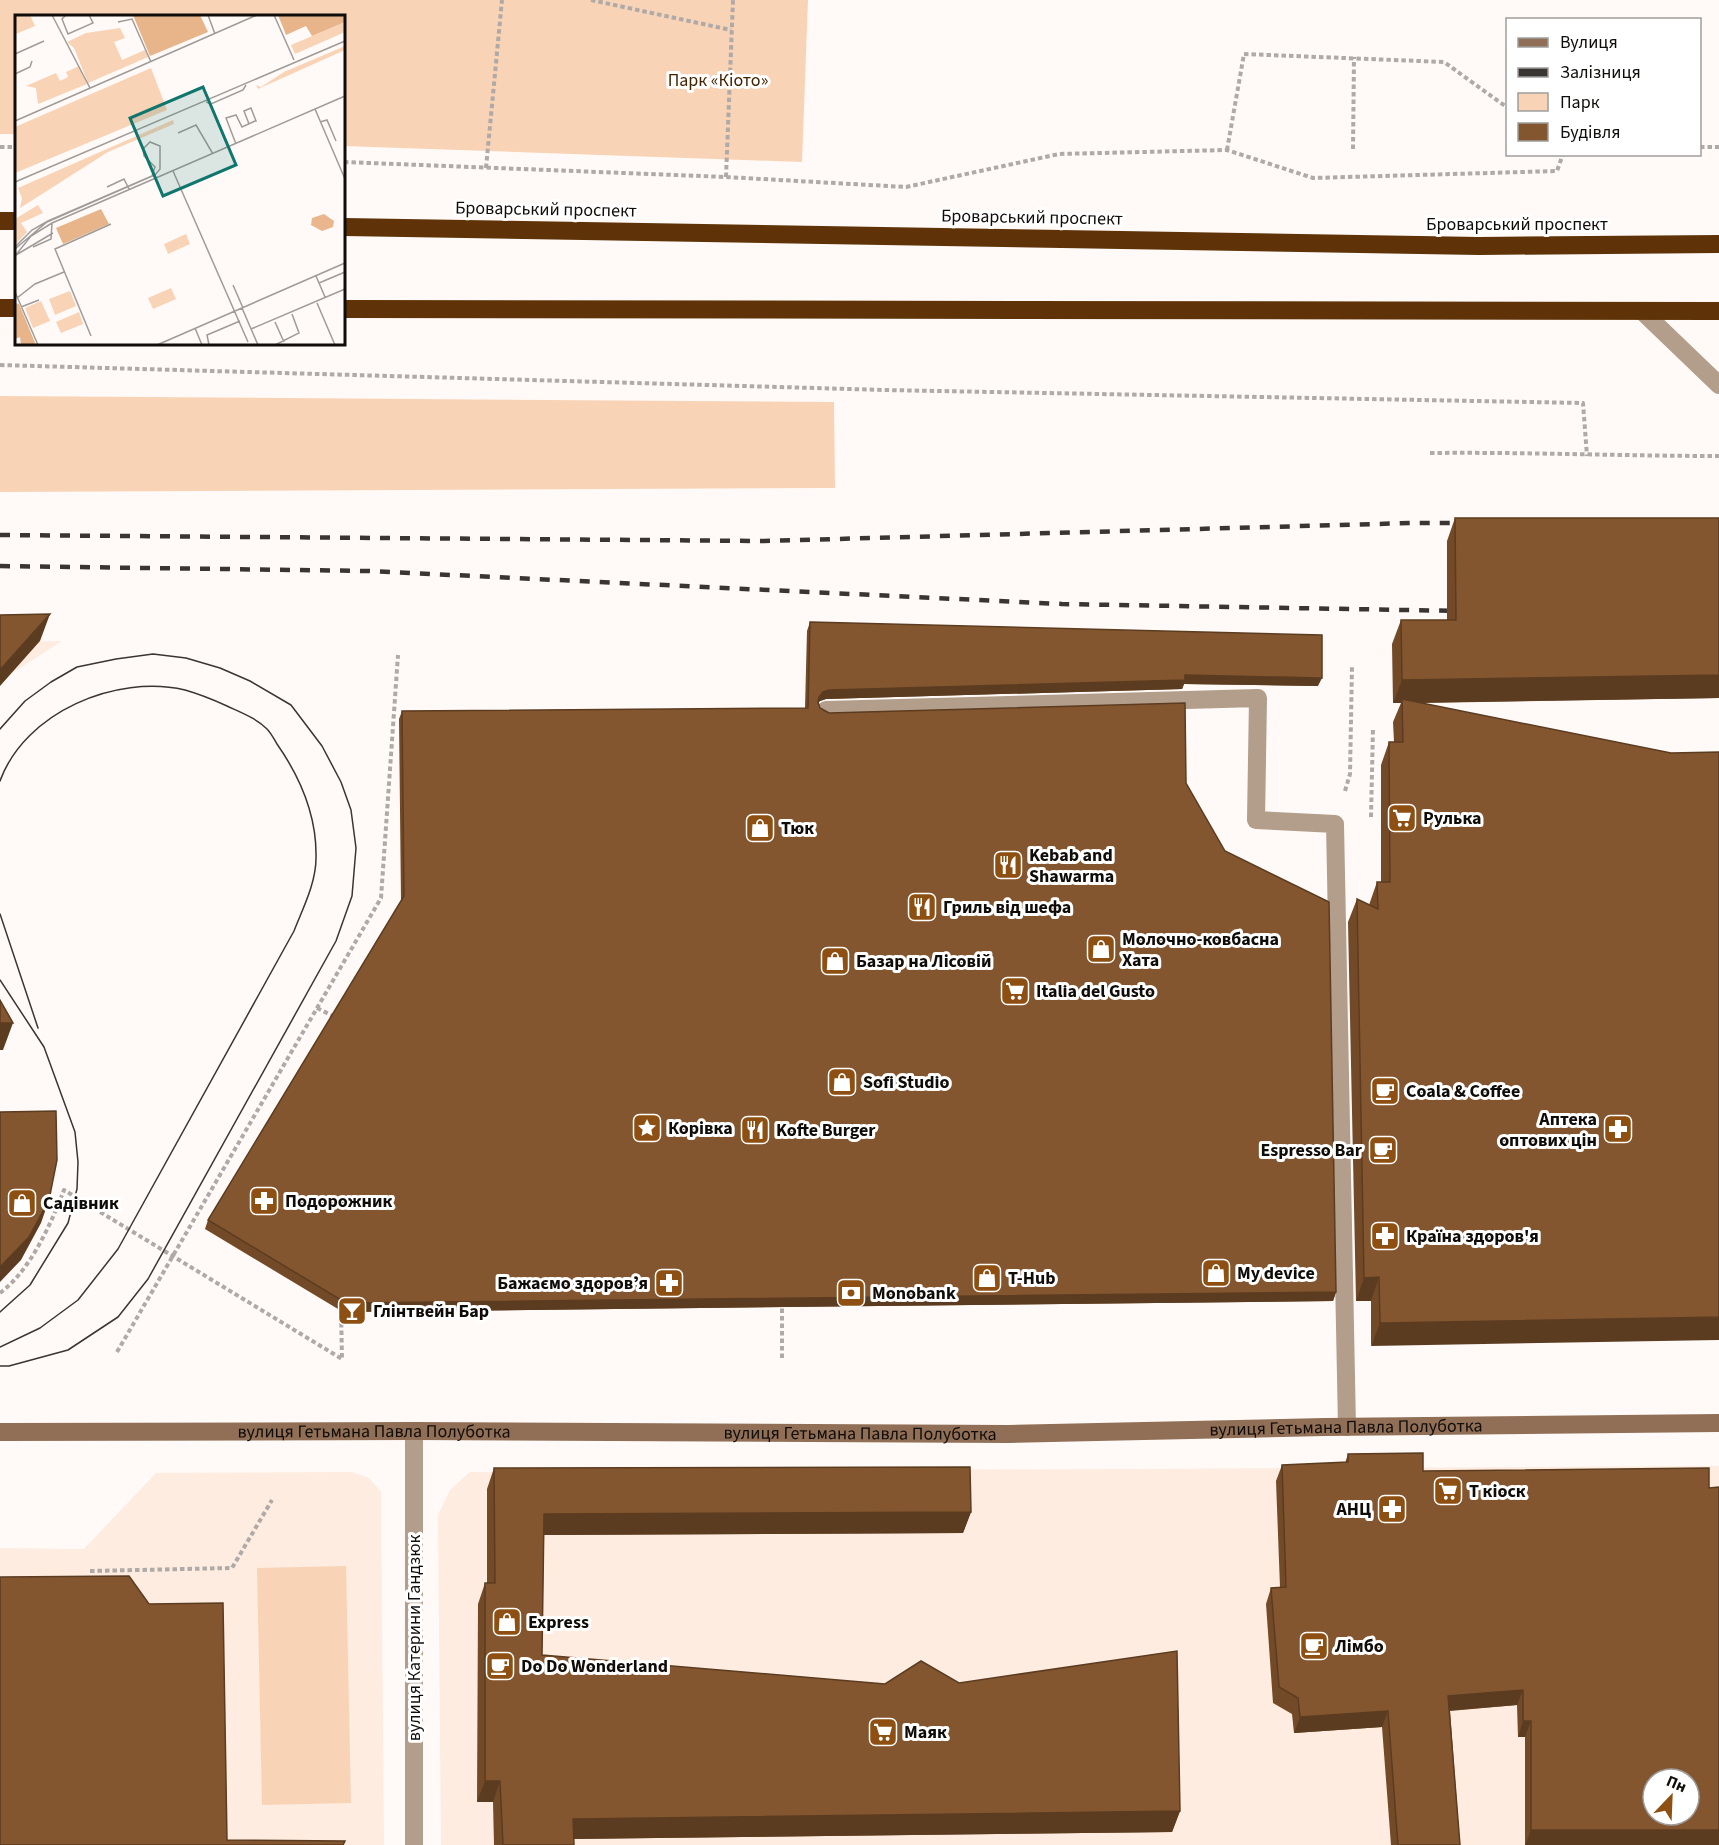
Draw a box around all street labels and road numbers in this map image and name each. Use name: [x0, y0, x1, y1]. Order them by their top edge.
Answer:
street label: Броварський проспект: [455, 195, 637, 224]
street label: Броварський проспект: [941, 203, 1123, 232]
street label: Броварський проспект: [1426, 212, 1608, 237]
street label: вулиця Гетьмана Павла Полуботка: [1209, 1413, 1483, 1443]
street label: вулиця Гетьмана Павла Полуботка: [237, 1419, 511, 1444]
street label: вулиця Гетьмана Павла Полуботка: [723, 1421, 997, 1447]
street label: вулиця Катерини Гандзюк: [402, 1535, 427, 1741]

